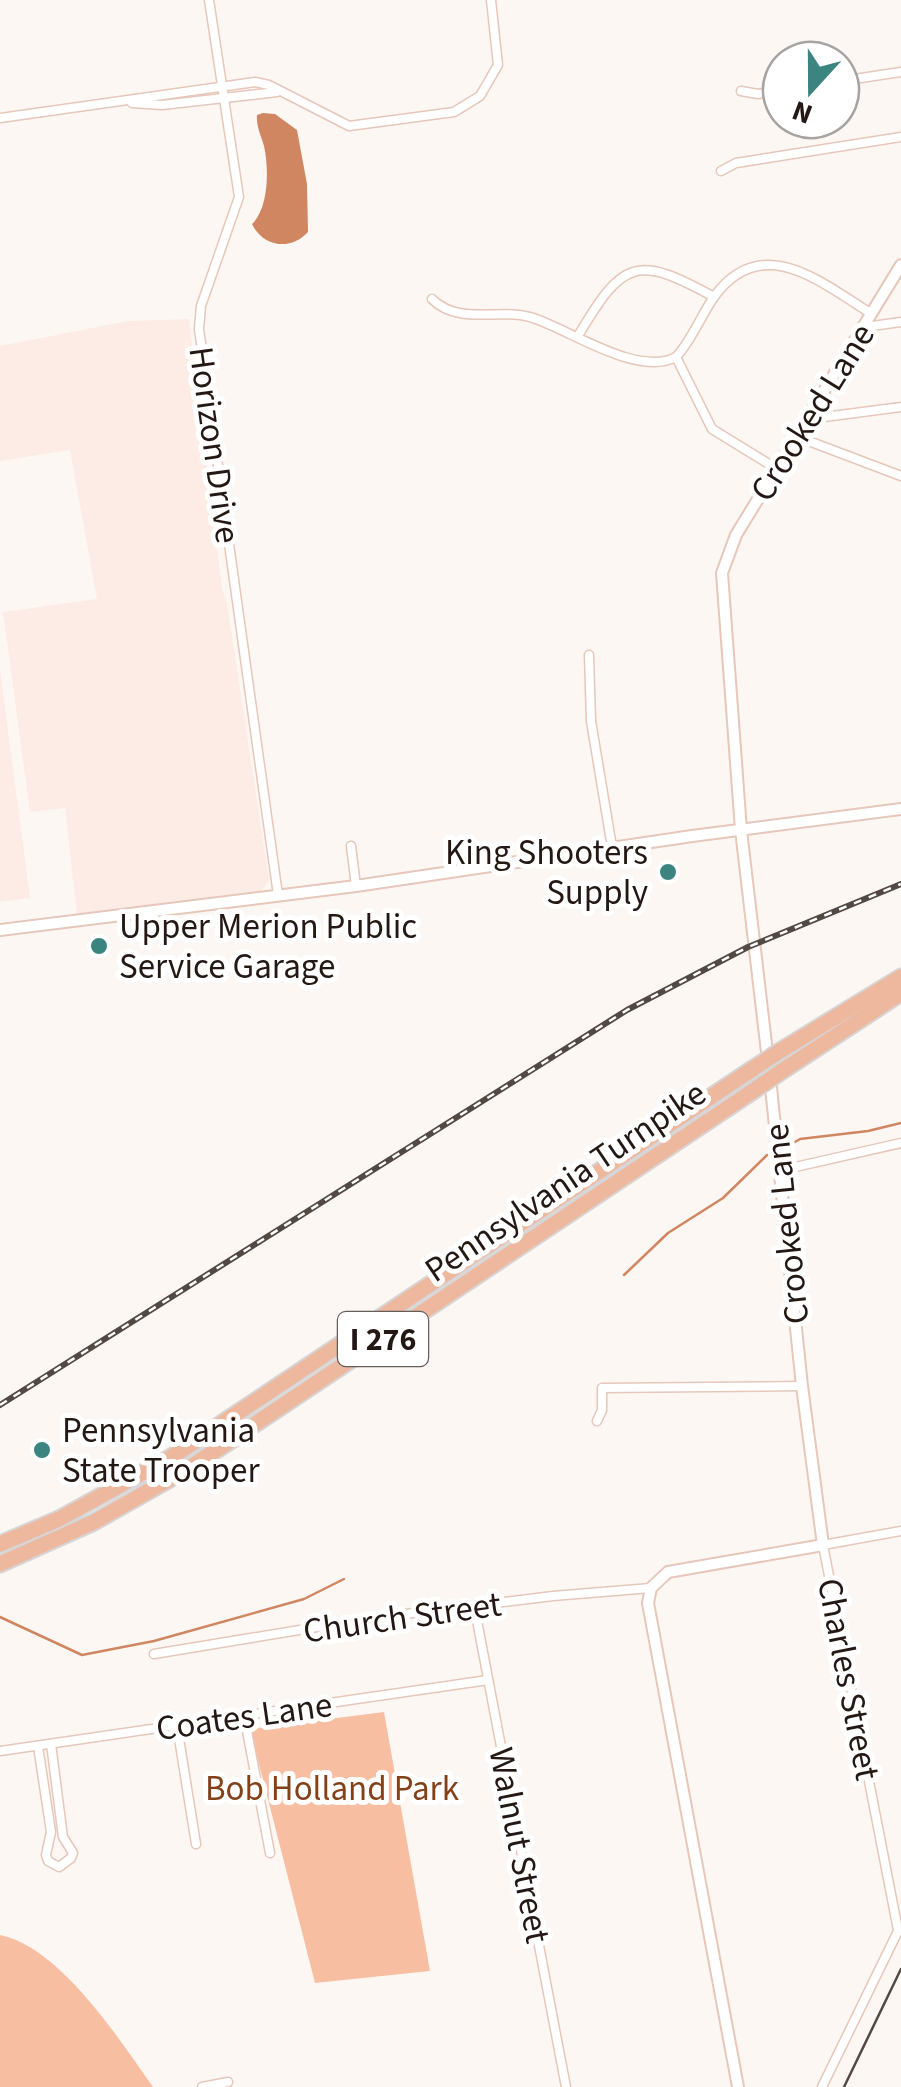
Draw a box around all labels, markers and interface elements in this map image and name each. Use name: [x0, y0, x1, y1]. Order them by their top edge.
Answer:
north arrow: [761, 40, 861, 140]
text: N: [787, 90, 818, 134]
street label: Crooked Lane: [738, 314, 887, 511]
street label: Horizon Drive: [175, 344, 253, 547]
place label: King Shooters Supply: [445, 828, 648, 918]
marker: King Shooters Supply: [657, 861, 679, 883]
place label: Upper Merion Public Service Garage: [119, 902, 417, 992]
marker: Upper Merion Public Service Garage: [88, 935, 110, 957]
street label: Pennsylvania Turnpike: [415, 1069, 716, 1295]
street label: Crooked Lane: [752, 1121, 822, 1327]
road number: I 276: [338, 1312, 428, 1366]
place label: Pennsylvania State Trooper: [62, 1406, 260, 1496]
marker: Pennsylvania State Trooper: [31, 1439, 53, 1461]
street label: Charles Street: [804, 1574, 892, 1784]
street label: Church Street: [300, 1579, 505, 1657]
street label: Coates Lane: [153, 1680, 335, 1754]
street label: Walnut Street: [476, 1743, 562, 1947]
park label: Bob Holland Park: [205, 1764, 460, 1814]

